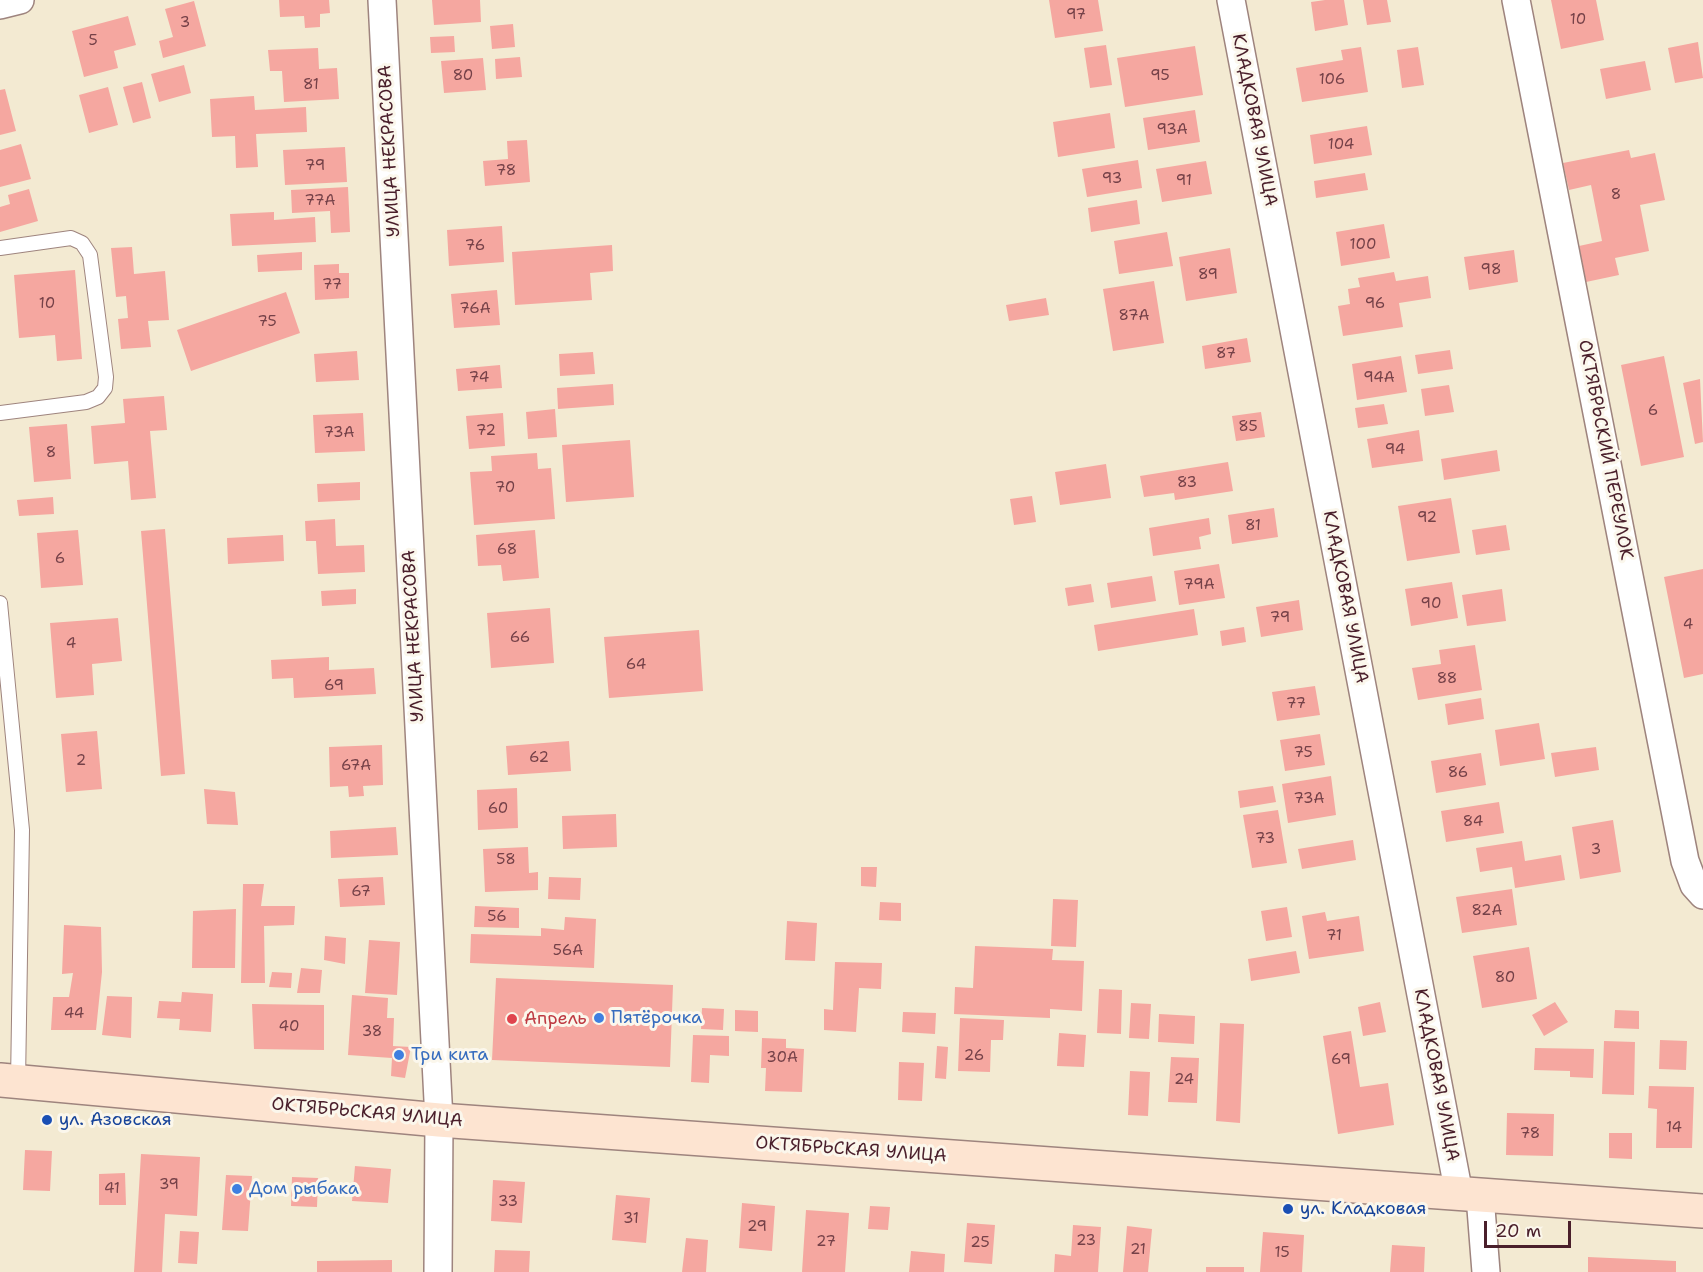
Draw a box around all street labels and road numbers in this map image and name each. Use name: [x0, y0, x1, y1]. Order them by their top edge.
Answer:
street label: КЛАДКОВАЯ УЛИЦА: [1227, 32, 1281, 208]
street label: УЛИЦА НЕКРАСОВА: [375, 64, 405, 238]
street label: ОКТЯБРЬСКИЙ ПЕРЕУЛОК: [1573, 338, 1637, 562]
street label: КЛАДКОВАЯ УЛИЦА: [1318, 509, 1372, 685]
street label: УЛИЦА НЕКРАСОВА: [399, 549, 429, 723]
street label: КЛАДКОВАЯ УЛИЦА: [1409, 987, 1463, 1163]
street label: ОКТЯБРЬСКАЯ УЛИЦА: [270, 1094, 464, 1132]
street label: ОКТЯБРЬСКАЯ УЛИЦА: [755, 1133, 947, 1167]

